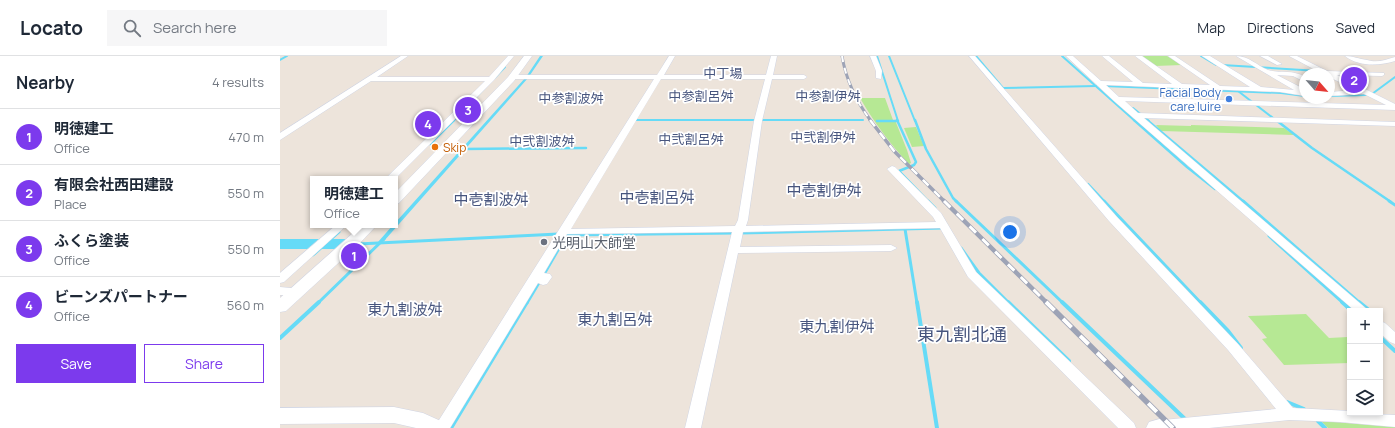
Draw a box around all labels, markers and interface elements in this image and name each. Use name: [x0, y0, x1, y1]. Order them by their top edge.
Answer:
search box: [107, 10, 387, 46]
text: Locato: [20, 15, 83, 41]
icon: search: [121, 17, 143, 39]
text: Search here: [153, 17, 236, 38]
text: Map: [1197, 18, 1225, 37]
text: Directions: [1247, 18, 1314, 37]
text: Saved: [1336, 18, 1375, 37]
district label: 中丁場: [703, 64, 743, 82]
pin: 2: [1341, 65, 1367, 95]
north arrow: [1299, 68, 1335, 104]
text: Nearby: [16, 71, 74, 94]
text: 4 results: [212, 73, 264, 91]
place label: Facial Body care luire: [1160, 84, 1222, 115]
district label: 中参割呂舛: [668, 87, 734, 105]
district label: 中参割伊舛: [795, 87, 861, 105]
district label: 中参割波舛: [538, 89, 604, 107]
marker: Facial Body care luire: [1224, 94, 1234, 104]
pin: 3: [455, 95, 481, 125]
pin: 4: [415, 109, 441, 139]
text: 明徳建工: [54, 118, 114, 139]
text: 1: [26, 128, 32, 146]
text: 470 m: [228, 128, 264, 146]
district label: 中弐割伊舛: [790, 128, 856, 146]
district label: 中弐割呂舛: [658, 130, 724, 148]
district label: 中弐割波舛: [509, 132, 575, 150]
text: Office: [54, 139, 90, 157]
place label: Skip: [443, 139, 466, 156]
marker: Skip: [430, 142, 440, 152]
text: 有限会社西田建設: [54, 174, 174, 195]
popup: [310, 176, 398, 228]
district label: 中壱割伊舛: [786, 180, 862, 201]
text: 明徳建工: [324, 183, 384, 204]
text: 2: [25, 184, 33, 202]
text: 550 m: [227, 184, 264, 202]
district label: 中壱割呂舛: [619, 187, 695, 208]
district label: 中壱割波舛: [453, 189, 529, 210]
text: Place: [54, 195, 87, 213]
text: Office: [324, 204, 360, 222]
your location: [1000, 222, 1020, 242]
text: ふくら塗装: [54, 230, 129, 251]
place label: 光明山大師堂: [552, 233, 636, 252]
marker: 光明山大師堂: [539, 237, 549, 247]
text: 3: [25, 240, 33, 258]
text: 550 m: [227, 240, 264, 258]
pin: 1: [341, 241, 367, 271]
text: Office: [54, 251, 90, 269]
text: ビーンズパートナー: [54, 286, 188, 307]
text: 4: [25, 296, 33, 314]
text: 560 m: [227, 296, 264, 314]
district label: 東九割波舛: [367, 299, 443, 320]
text: Office: [54, 307, 90, 325]
map controls: [1347, 308, 1383, 416]
button: +: [1347, 308, 1383, 344]
district label: 東九割呂舛: [577, 309, 653, 330]
district label: 東九割伊舛: [799, 316, 875, 337]
district label: 東九割北通: [917, 322, 1007, 346]
button: Save: [16, 344, 136, 383]
button: Share: [144, 344, 264, 383]
button: −: [1347, 344, 1383, 380]
button: layers: [1347, 380, 1383, 416]

